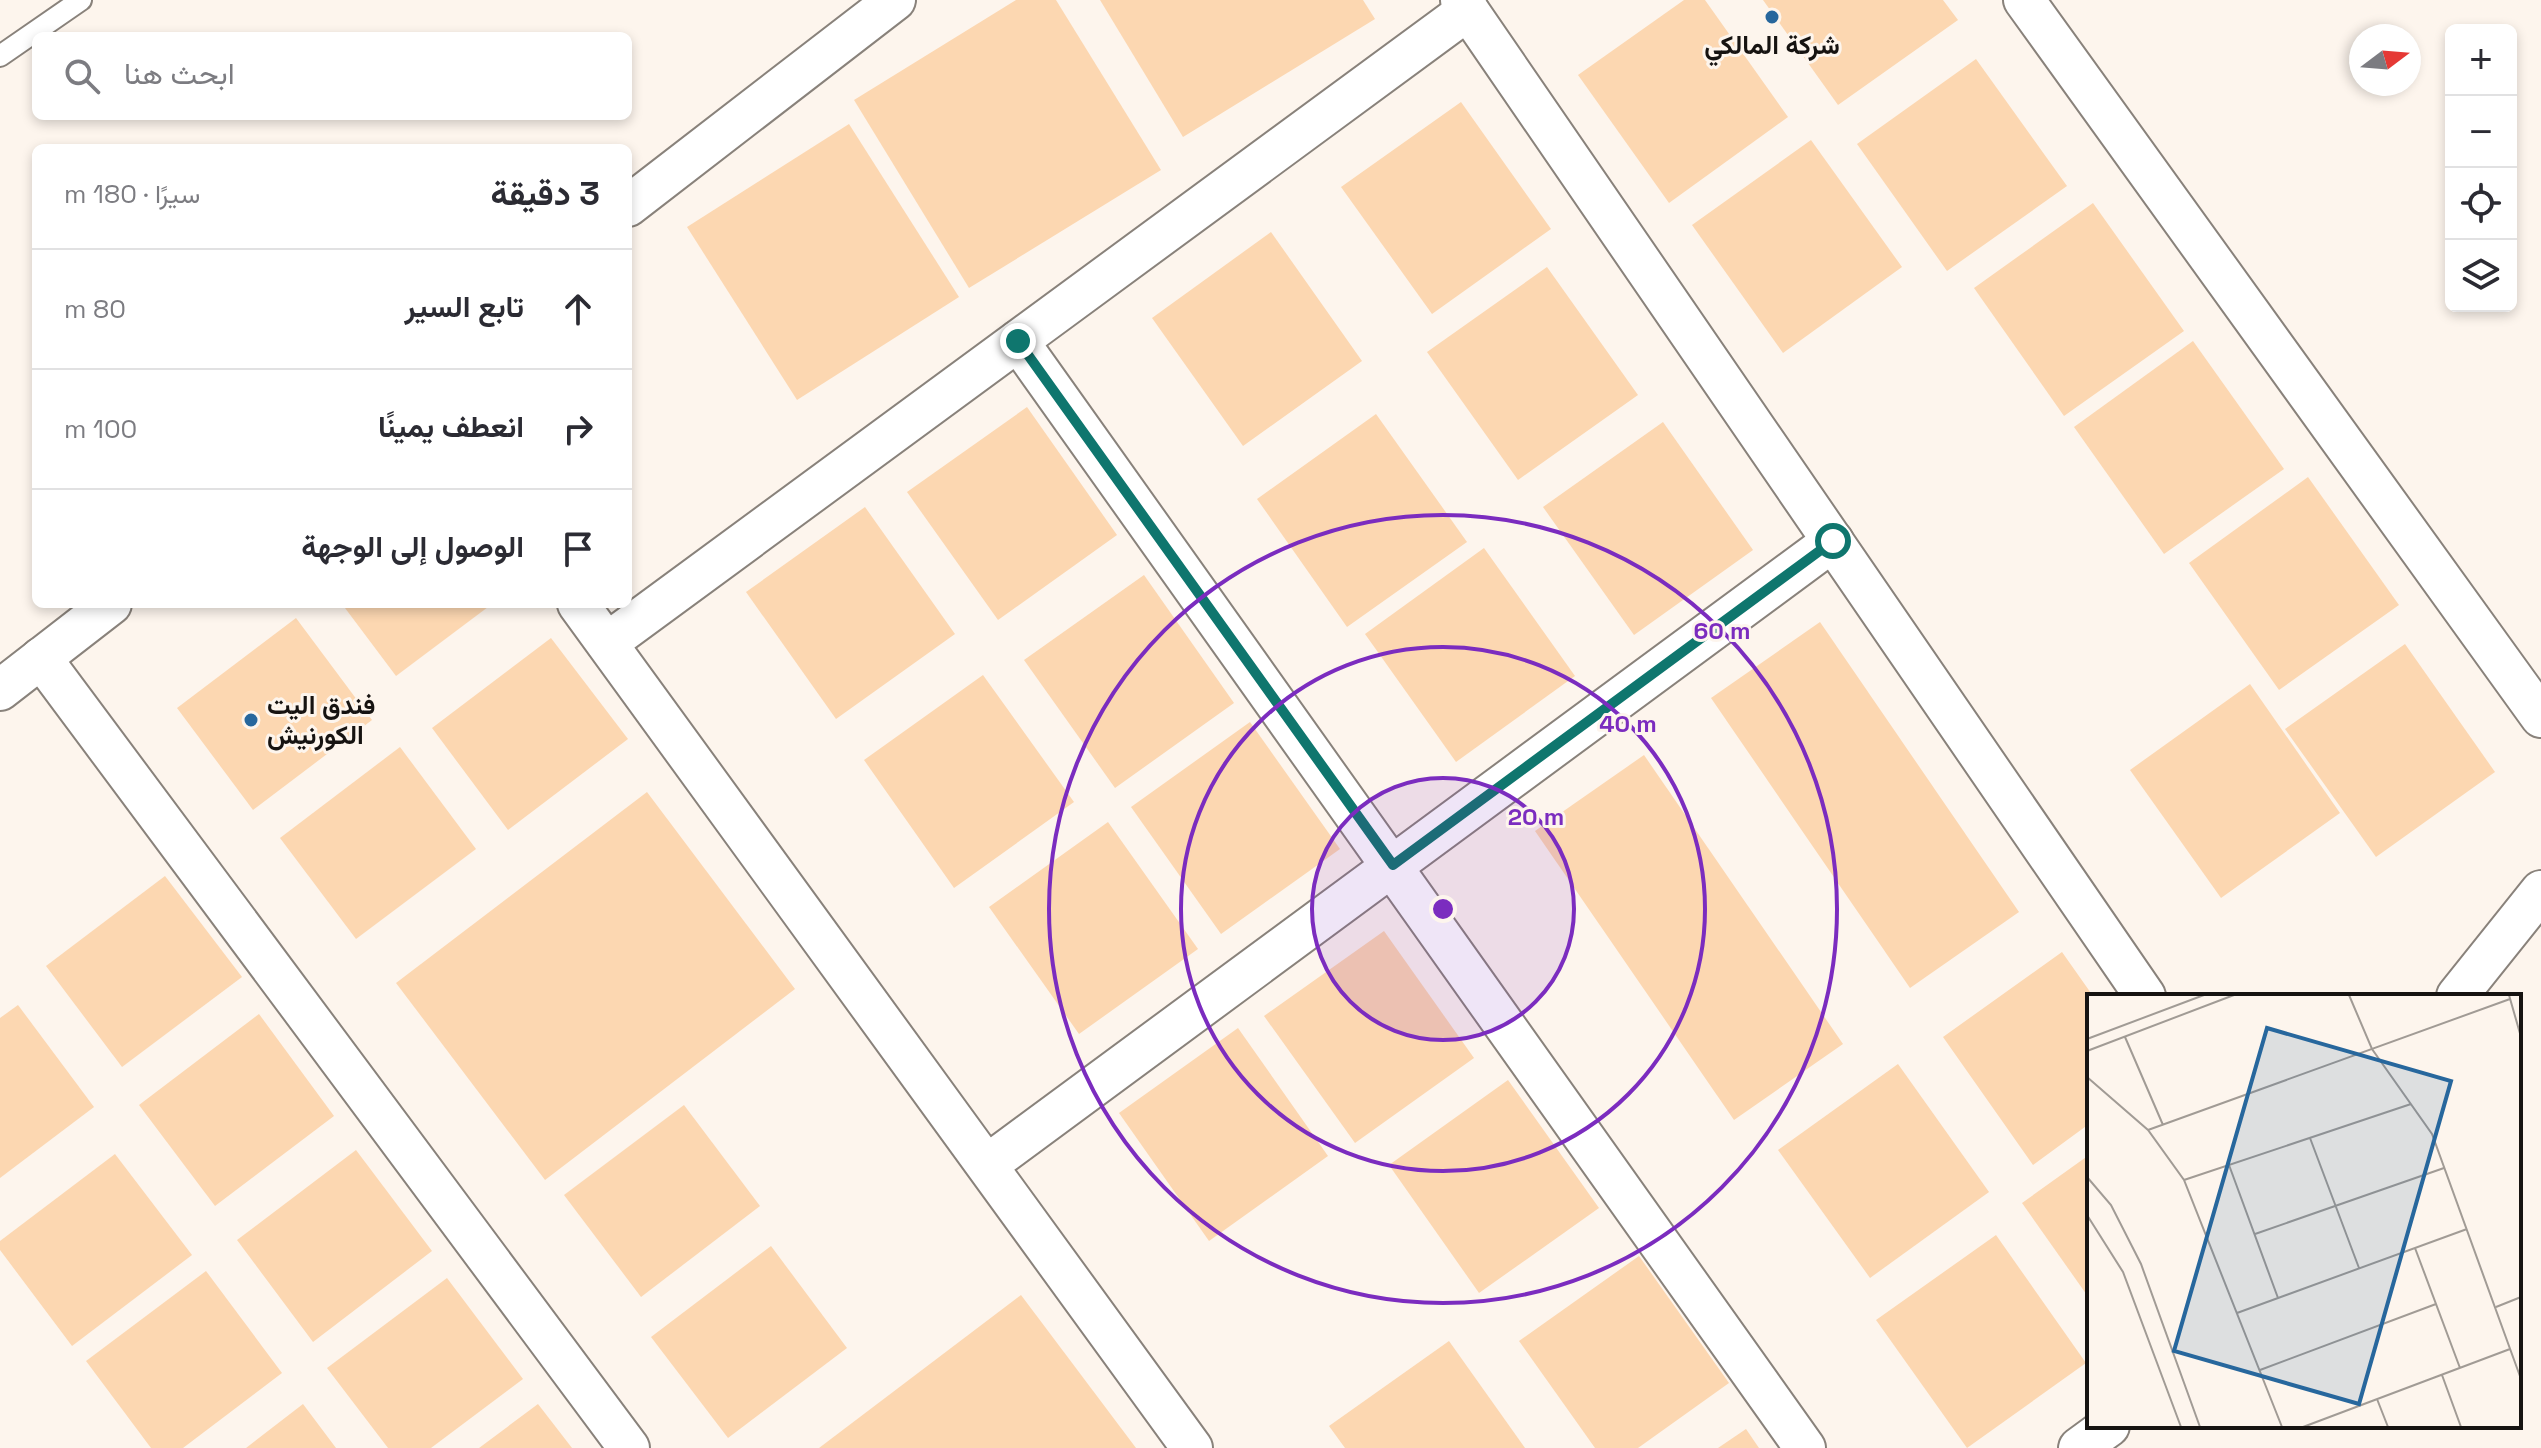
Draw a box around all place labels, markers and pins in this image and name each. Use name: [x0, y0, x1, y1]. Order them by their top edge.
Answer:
marker: شركة المالكي: [1763, 8, 1781, 26]
place label: شركة المالكي: [1704, 28, 1840, 67]
place label: فندق اليت الكورنيش: [267, 688, 376, 752]
marker: فندق اليت الكورنيش: [242, 711, 260, 729]
centre of rings: [1429, 895, 1457, 923]

